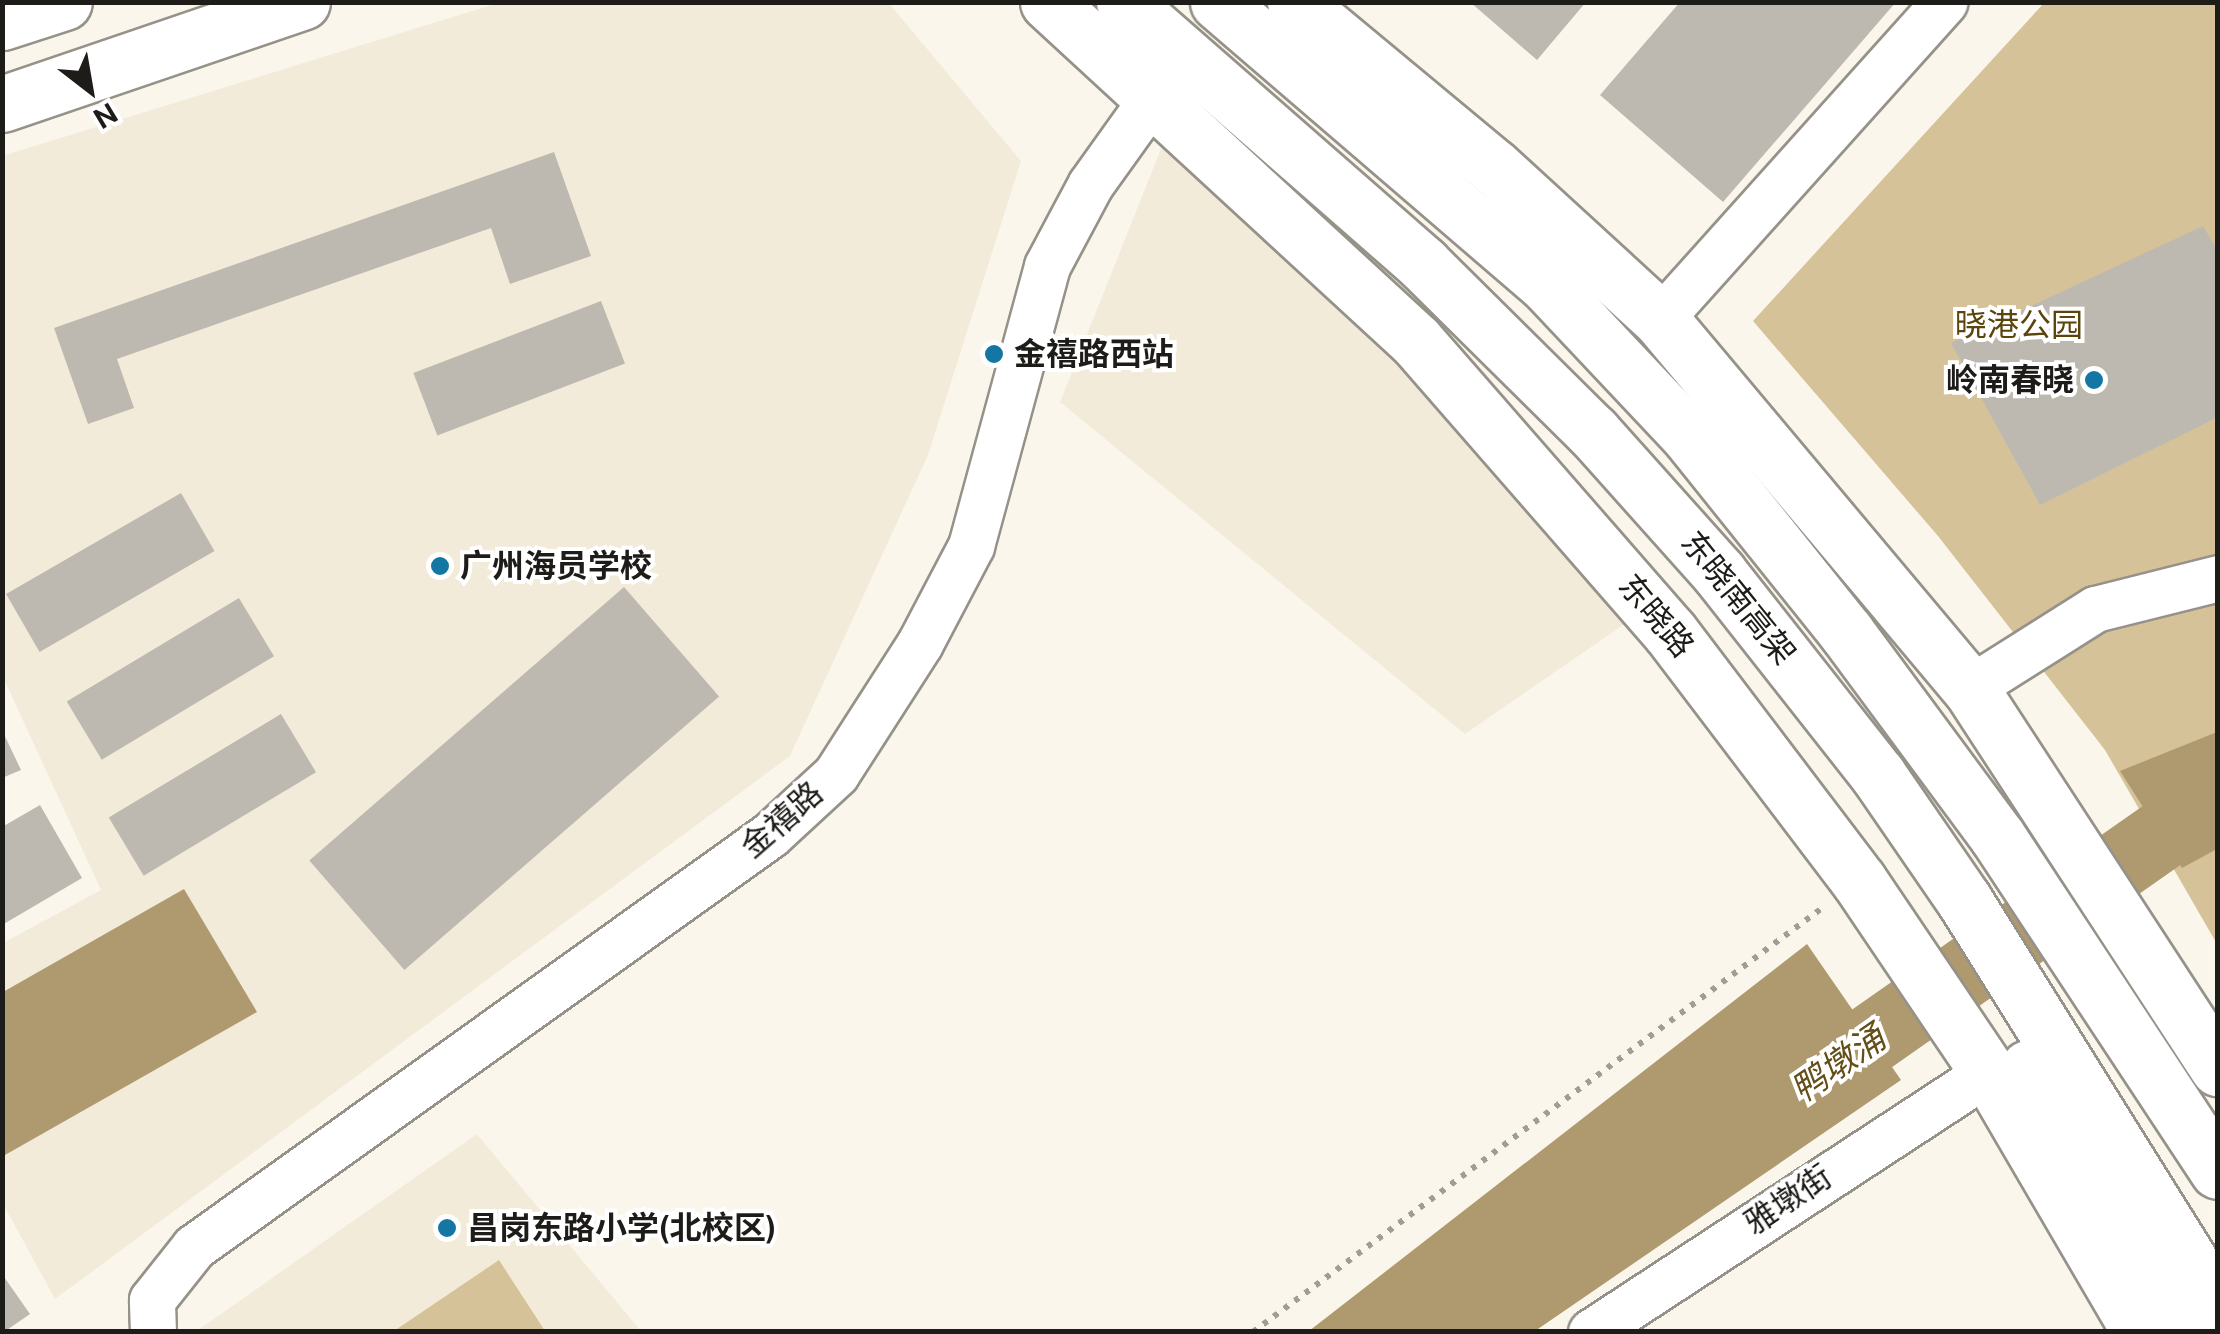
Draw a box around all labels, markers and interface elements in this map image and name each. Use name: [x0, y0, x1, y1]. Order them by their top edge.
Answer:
north arrow: [40, 40, 140, 140]
text: N: [88, 96, 124, 136]
park label: 晓港公园: [1955, 306, 2083, 344]
place label: 金禧路西站: [1014, 335, 1174, 373]
marker: 金禧路西站: [983, 343, 1005, 365]
place label: 岭南春晓: [1946, 361, 2074, 399]
marker: 岭南春晓: [2083, 369, 2105, 391]
street label: 东晓南高架: [1673, 524, 1803, 672]
place label: 广州海员学校: [460, 547, 652, 585]
marker: 广州海员学校: [429, 555, 451, 577]
street label: 东晓路: [1610, 567, 1702, 665]
street label: 金禧路: [733, 774, 831, 866]
water label: 鸭墩涌: [1783, 1017, 1893, 1111]
street label: 雅墩街: [1737, 1157, 1839, 1243]
place label: 昌岗东路小学(北校区): [467, 1209, 776, 1247]
marker: 昌岗东路小学(北校区): [436, 1217, 458, 1239]

